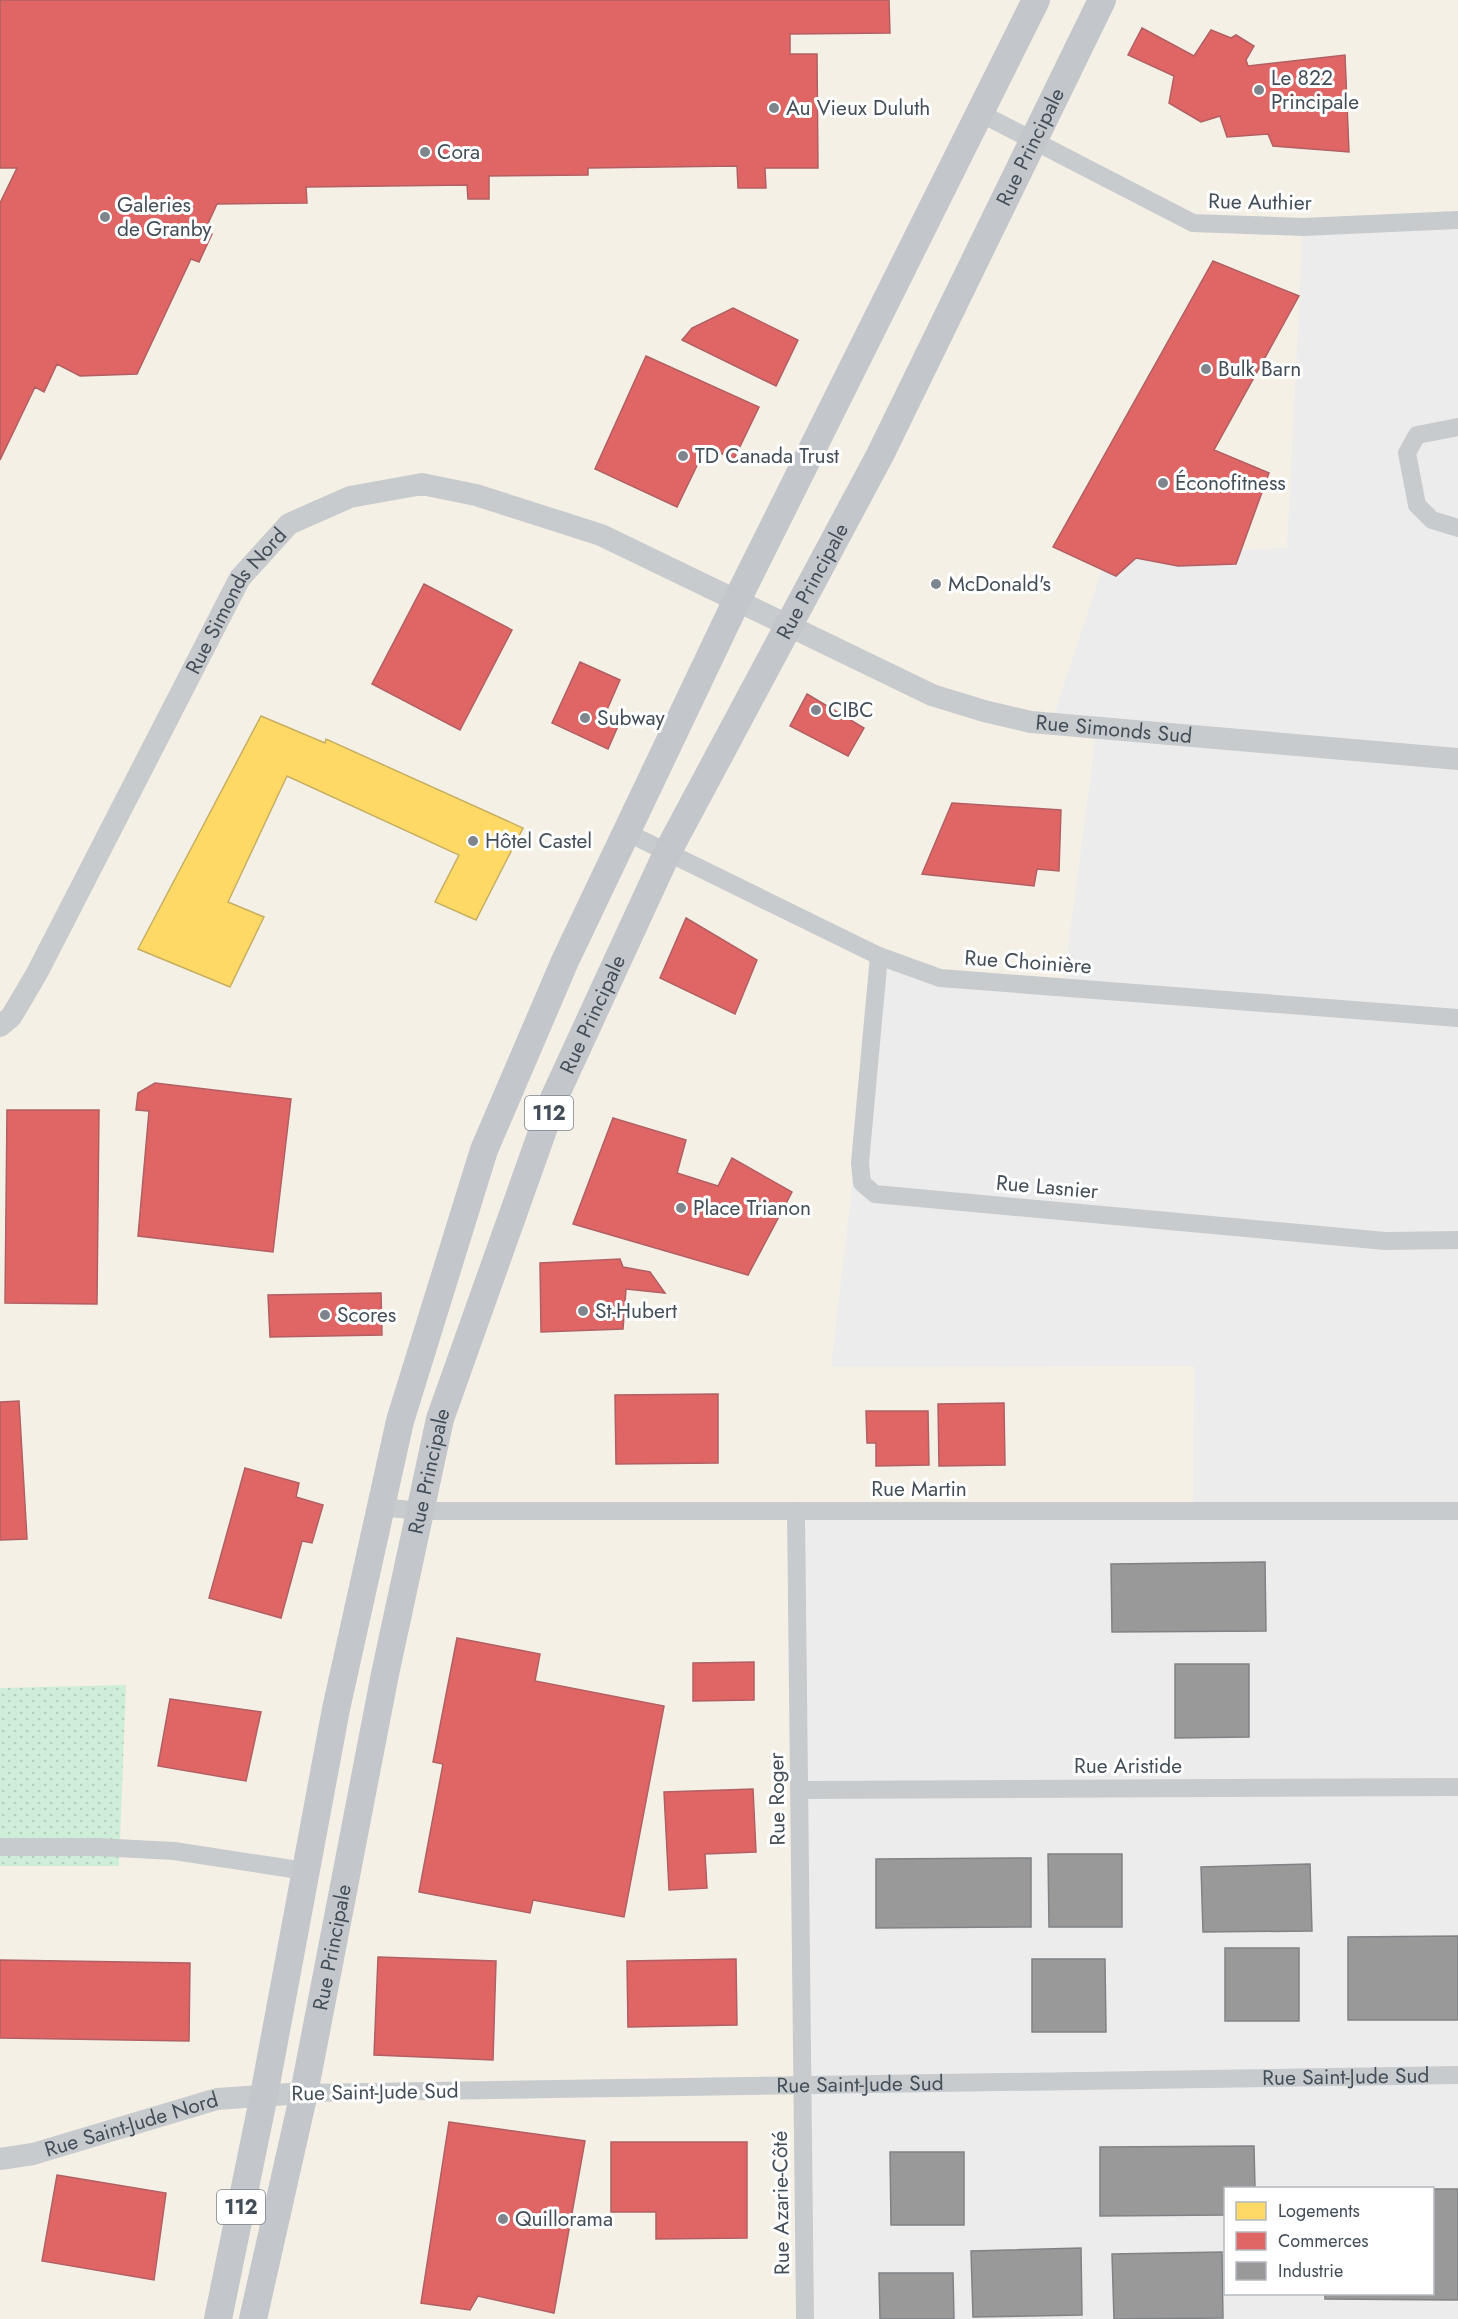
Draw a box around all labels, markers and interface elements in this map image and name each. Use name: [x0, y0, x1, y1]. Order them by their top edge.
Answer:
place label: Le 822 Principale: [1271, 63, 1359, 117]
street label: Rue Principale: [989, 83, 1072, 211]
marker: Le 822 Principale: [1252, 83, 1266, 97]
place label: Au Vieux Duluth: [786, 93, 930, 123]
marker: Au Vieux Duluth: [767, 101, 781, 115]
place label: Cora: [437, 137, 480, 167]
marker: Cora: [418, 145, 432, 159]
street label: Rue Authier: [1208, 186, 1313, 218]
place label: Galeries de Granby: [117, 190, 212, 244]
marker: Galeries de Granby: [98, 210, 112, 224]
place label: Bulk Barn: [1218, 354, 1301, 384]
marker: Bulk Barn: [1199, 362, 1213, 376]
place label: TD Canada Trust: [695, 441, 839, 471]
marker: TD Canada Trust: [676, 449, 690, 463]
place label: Éconofitness: [1175, 468, 1286, 498]
marker: Éconofitness: [1156, 476, 1170, 490]
street label: Rue Principale: [769, 518, 856, 645]
street label: Rue Simonds Nord: [178, 521, 294, 679]
place label: McDonald's: [948, 569, 1051, 599]
marker: McDonald's: [929, 577, 943, 591]
place label: CIBC: [828, 695, 874, 725]
place label: Subway: [597, 703, 665, 733]
marker: CIBC: [809, 703, 823, 717]
street label: Rue Simonds Sud: [1034, 707, 1193, 751]
marker: Subway: [578, 711, 592, 725]
place label: Hôtel Castel: [485, 826, 592, 856]
marker: Hôtel Castel: [466, 834, 480, 848]
street label: Rue Choinière: [963, 943, 1093, 981]
street label: Rue Principale: [552, 950, 633, 1079]
road number: 112: [525, 1096, 573, 1130]
street label: Rue Lasnier: [995, 1168, 1100, 1206]
place label: Place Trianon: [693, 1193, 811, 1223]
marker: Place Trianon: [674, 1201, 688, 1215]
place label: St-Hubert: [595, 1296, 677, 1326]
place label: Scores: [337, 1300, 396, 1330]
marker: St-Hubert: [576, 1304, 590, 1318]
marker: Scores: [318, 1308, 332, 1322]
street label: Rue Principale: [401, 1404, 458, 1537]
street label: Rue Martin: [871, 1474, 967, 1504]
street label: Rue Roger: [761, 1751, 793, 1846]
street label: Rue Aristide: [1074, 1751, 1182, 1781]
street label: Rue Principale: [305, 1882, 359, 2013]
street label: Rue Saint-Jude Sud: [1262, 2060, 1430, 2093]
street label: Rue Saint-Jude Sud: [776, 2068, 944, 2101]
street label: Rue Saint-Jude Sud: [291, 2076, 459, 2108]
street label: Rue Saint-Jude Nord: [41, 2085, 222, 2165]
street label: Rue Azarie-Côté: [765, 2130, 797, 2275]
legend: [1224, 2187, 1434, 2295]
road number: 112: [217, 2190, 265, 2224]
text: Logements: [1278, 2198, 1360, 2224]
place label: Quillorama: [515, 2204, 613, 2234]
marker: Quillorama: [496, 2212, 510, 2226]
text: Commerces: [1278, 2228, 1369, 2254]
text: Industrie: [1278, 2258, 1343, 2284]

